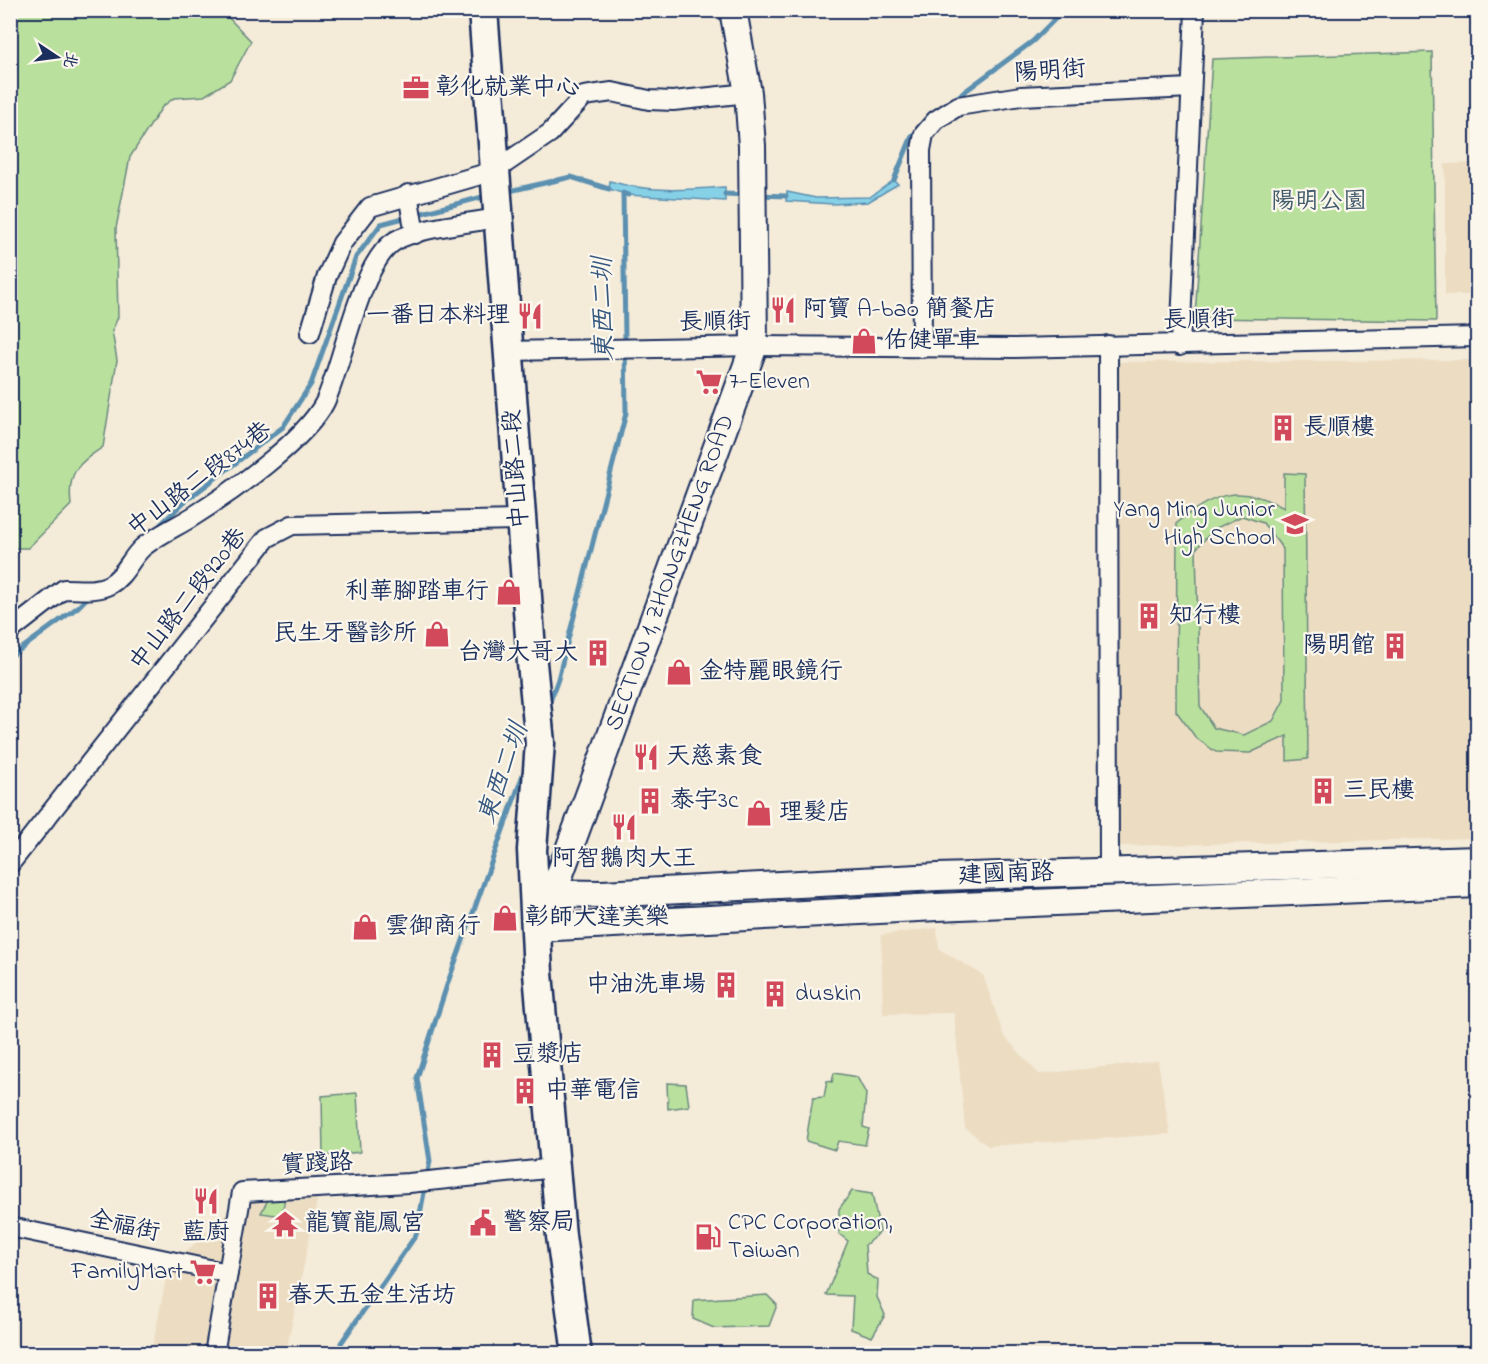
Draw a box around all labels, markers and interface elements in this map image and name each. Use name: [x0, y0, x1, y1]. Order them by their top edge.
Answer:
north arrow: [27, 27, 87, 87]
text: 北: [56, 49, 83, 70]
street label: 陽明街: [1013, 52, 1087, 92]
place label: 彰化就業中心: [436, 71, 580, 106]
office icon: 彰化就業中心: [401, 73, 431, 103]
park label: 陽明公園: [1271, 185, 1367, 220]
water label: 東西二圳: [585, 254, 625, 361]
place label: 阿寶 A-bao 簡餐店: [803, 293, 997, 328]
restaurant icon: 阿寶 A-bao 簡餐店: [768, 295, 798, 325]
place label: 一番日本料理: [366, 299, 510, 334]
restaurant icon: 一番日本料理: [515, 301, 545, 331]
street label: 長順街: [1163, 303, 1235, 339]
street label: 長順街: [679, 305, 751, 341]
place label: 佑健單車: [884, 324, 980, 359]
shop icon: 佑健單車: [849, 326, 879, 356]
place label: 7-Eleven: [729, 365, 810, 400]
supermarket icon: 7-Eleven: [694, 367, 724, 397]
street label: 中山路二段: [495, 408, 539, 530]
street label: SECTION 1, ZHONGZHENG ROAD: [597, 410, 745, 736]
place label: 長順樓: [1303, 411, 1375, 446]
building icon: 長順樓: [1268, 413, 1298, 443]
street label: 中山路二段874巷: [120, 414, 280, 546]
place label: Yang Ming Junior High School: [1113, 493, 1276, 556]
school or university icon: Yang Ming Junior High School: [1280, 509, 1310, 539]
street label: 中山路二段920巷: [122, 521, 256, 679]
place label: 利華腳踏車行: [345, 575, 489, 610]
shop icon: 利華腳踏車行: [494, 577, 524, 607]
place label: 知行樓: [1169, 599, 1241, 634]
building icon: 知行樓: [1134, 601, 1164, 631]
place label: 民生牙醫診所: [273, 617, 417, 652]
shop icon: 民生牙醫診所: [422, 619, 452, 649]
place label: 陽明館: [1303, 629, 1375, 664]
building icon: 陽明館: [1380, 631, 1410, 661]
place label: 台灣大哥大: [458, 636, 578, 671]
building icon: 台灣大哥大: [583, 638, 613, 668]
place label: 金特麗眼鏡行: [699, 655, 843, 690]
shop icon: 金特麗眼鏡行: [664, 657, 694, 687]
water label: 東西二圳: [469, 716, 540, 829]
place label: 天慈素食: [666, 740, 762, 775]
restaurant icon: 天慈素食: [631, 742, 661, 772]
place label: 三民樓: [1343, 774, 1415, 809]
building icon: 三民樓: [1308, 776, 1338, 806]
place label: 泰宇3c: [670, 784, 739, 819]
building icon: 泰宇3c: [635, 786, 665, 816]
place label: 理髮店: [779, 796, 851, 831]
shop icon: 理髮店: [744, 798, 774, 828]
restaurant icon: 阿智鵝肉大王: [609, 812, 639, 842]
place label: 阿智鵝肉大王: [552, 842, 696, 877]
street label: 建國南路: [957, 856, 1055, 894]
place label: 彰師大達美樂: [525, 901, 669, 936]
shop icon: 彰師大達美樂: [490, 903, 520, 933]
place label: 雲御商行: [385, 910, 481, 945]
shop icon: 雲御商行: [350, 912, 380, 942]
place label: 中油洗車場: [586, 968, 706, 1003]
building icon: 中油洗車場: [711, 970, 741, 1000]
place label: duskin: [795, 977, 861, 1012]
building icon: duskin: [760, 979, 790, 1009]
place label: 豆漿店: [512, 1038, 584, 1073]
building icon: 豆漿店: [477, 1040, 507, 1070]
place label: 中華電信: [545, 1074, 641, 1109]
building icon: 中華電信: [510, 1076, 540, 1106]
street label: 實踐路: [280, 1146, 354, 1184]
restaurant icon: 藍廚: [191, 1186, 221, 1216]
street label: 全福街: [85, 1202, 163, 1252]
place label: 警察局: [503, 1206, 575, 1241]
place label: CPC Corporation, Taiwan: [728, 1206, 893, 1269]
place label: 龍寶龍鳳宮: [305, 1207, 425, 1242]
public building icon: 警察局: [468, 1208, 498, 1238]
temple icon: 龍寶龍鳳宮: [270, 1209, 300, 1239]
place label: 藍廚: [182, 1216, 230, 1251]
fuel station icon: CPC Corporation, Taiwan: [693, 1222, 723, 1252]
place label: FamilyMart: [70, 1255, 183, 1291]
supermarket icon: FamilyMart: [188, 1257, 218, 1287]
place label: 春天五金生活坊: [288, 1279, 456, 1314]
building icon: 春天五金生活坊: [253, 1281, 283, 1311]

